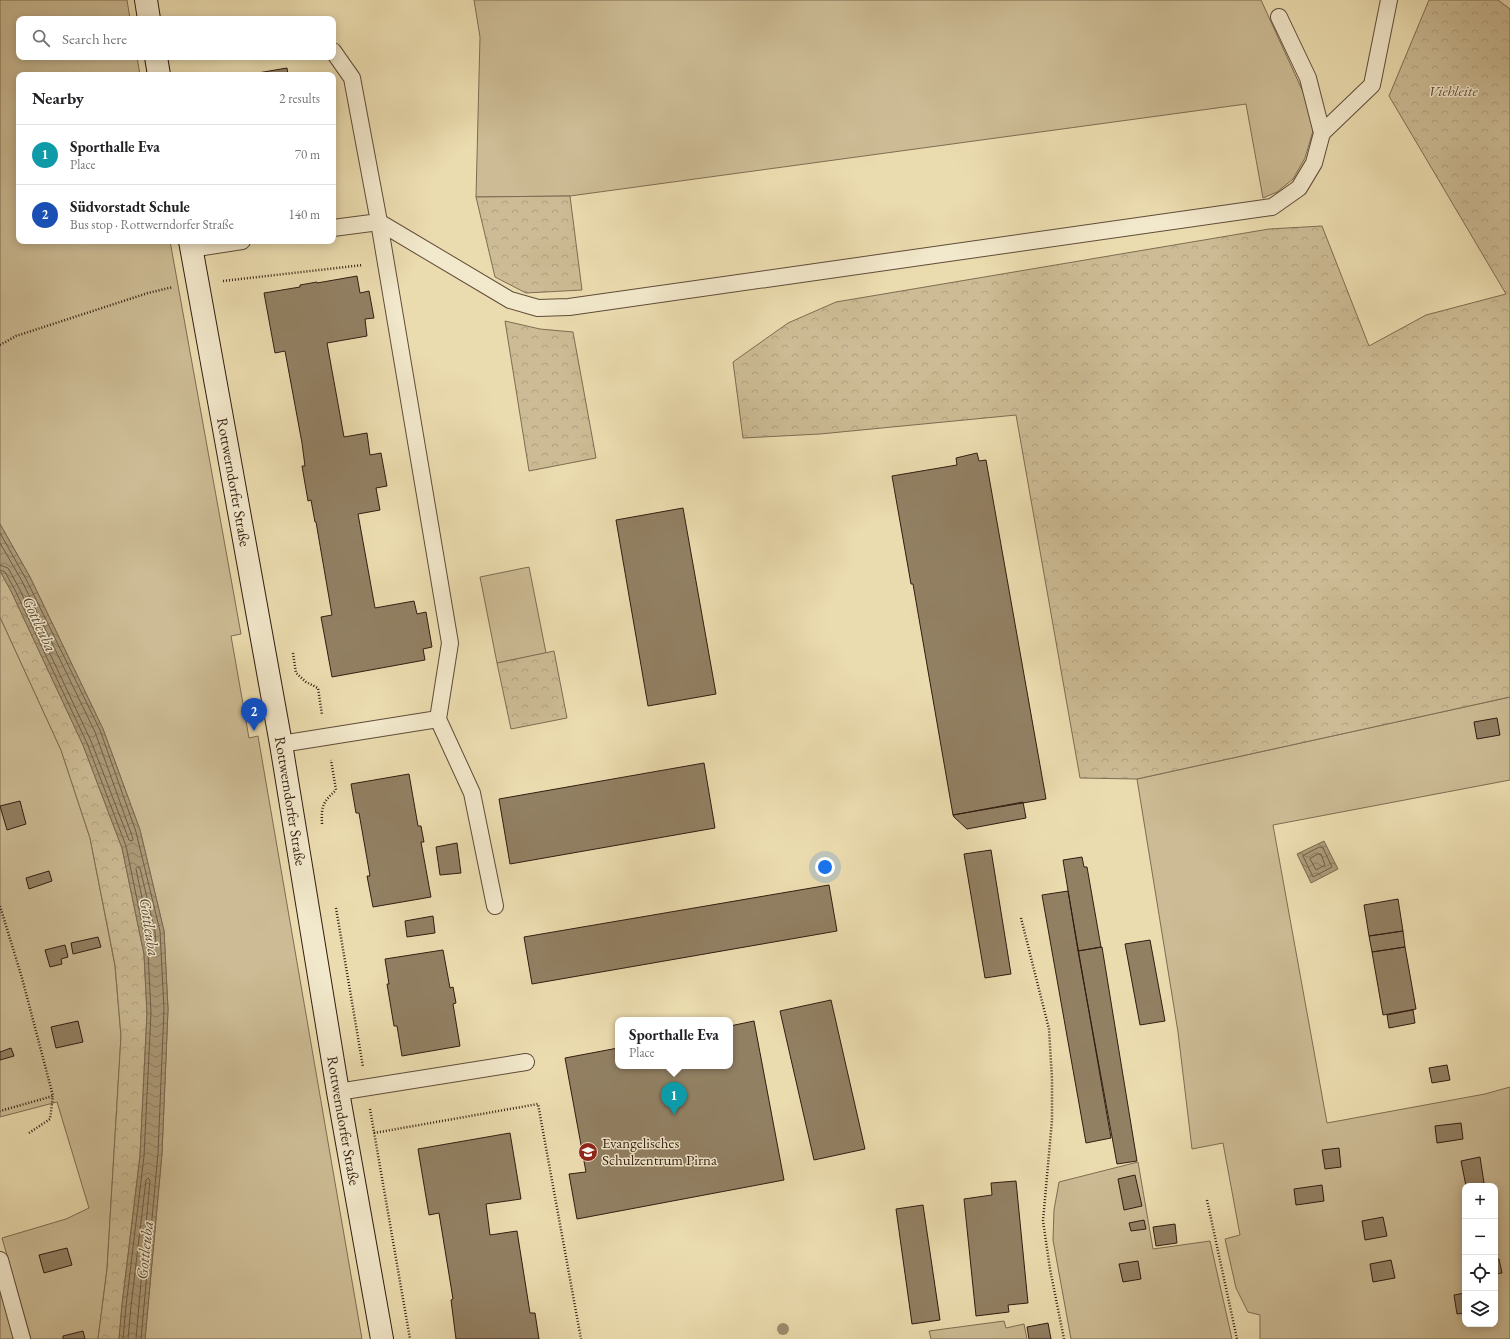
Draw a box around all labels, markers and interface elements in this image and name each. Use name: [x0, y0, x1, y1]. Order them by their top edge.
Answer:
search box: [16, 16, 336, 60]
icon: search: [30, 27, 52, 49]
text: Search here: [62, 29, 127, 48]
park label: Viehleite: [1428, 81, 1478, 100]
text: Nearby: [32, 87, 84, 109]
text: 2 results: [279, 90, 320, 107]
text: Sporthalle Eva: [70, 137, 160, 156]
text: 1: [42, 146, 48, 163]
text: 70 m: [295, 146, 320, 163]
text: Place: [70, 156, 96, 173]
text: Südvorstadt Schule: [70, 197, 190, 216]
text: 2: [42, 206, 48, 223]
text: 140 m: [289, 206, 320, 223]
text: Bus stop · Rottwerndorfer Straße: [70, 216, 234, 233]
street label: Rottwerndorfer Straße: [213, 416, 255, 548]
water label: Gottleuba: [18, 593, 62, 655]
pin: 2: [241, 698, 267, 731]
street label: Rottwerndorfer Straße: [271, 735, 311, 867]
your location: [815, 857, 835, 877]
water label: Gottleuba: [135, 896, 164, 958]
popup: [615, 1017, 733, 1069]
text: Sporthalle Eva: [629, 1025, 719, 1044]
text: Place: [629, 1044, 655, 1061]
street label: Rottwerndorfer Straße: [323, 1055, 364, 1187]
pin: 1: [661, 1082, 687, 1115]
place label: Evangelisches Schulzentrum Pirna: [602, 1133, 717, 1169]
school or university icon: Evangelisches Schulzentrum Pirna: [577, 1141, 599, 1163]
map controls: [1462, 1183, 1498, 1327]
button: +: [1462, 1183, 1498, 1219]
button: −: [1462, 1219, 1498, 1255]
water label: Gottleuba: [131, 1220, 158, 1280]
button: locate: [1462, 1255, 1498, 1291]
button: layers: [1462, 1291, 1498, 1327]

